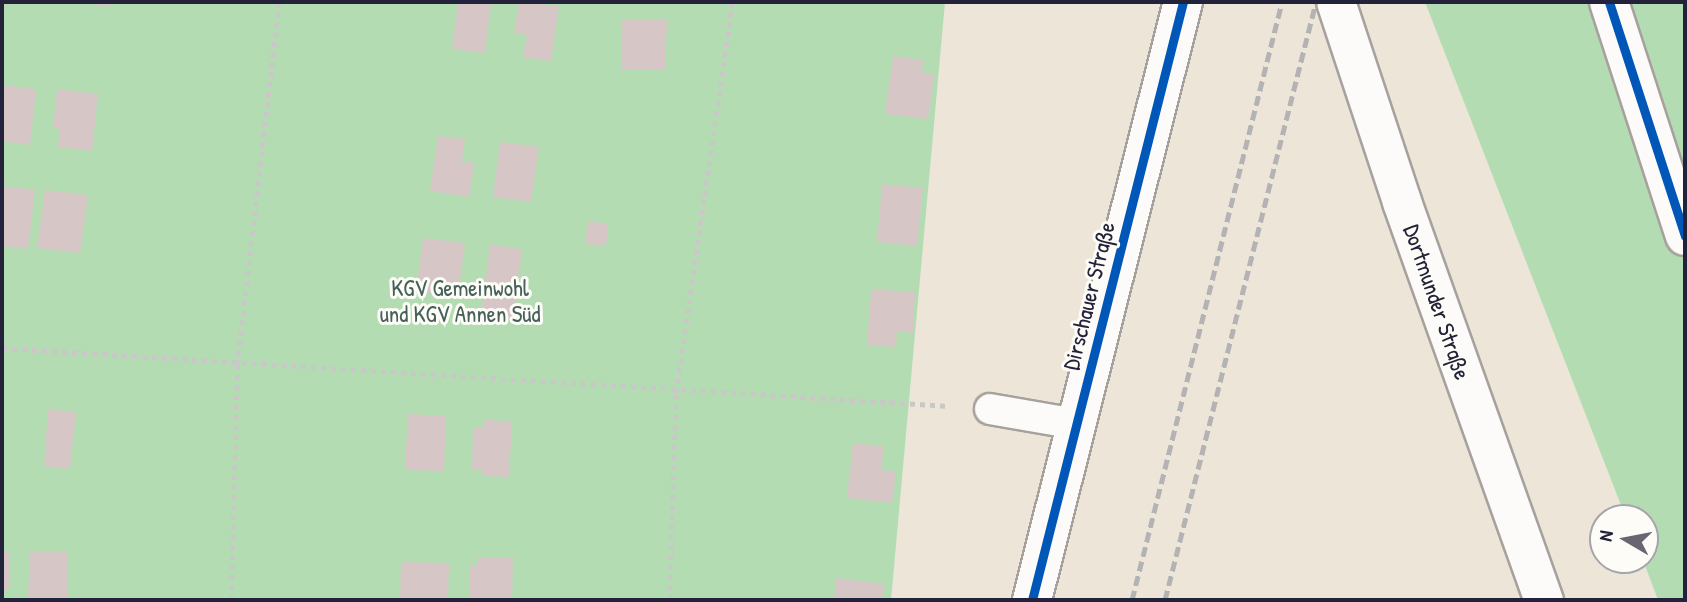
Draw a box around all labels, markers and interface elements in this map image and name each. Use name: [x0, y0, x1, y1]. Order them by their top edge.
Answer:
street label: Dirschauer Straße: [1057, 219, 1121, 373]
street label: Dortmunder Straße: [1398, 221, 1476, 383]
park label: KGV Gemeinwohl und KGV Annen Süd: [380, 274, 540, 328]
north arrow: [1589, 504, 1659, 574]
text: N: [1592, 528, 1619, 543]

